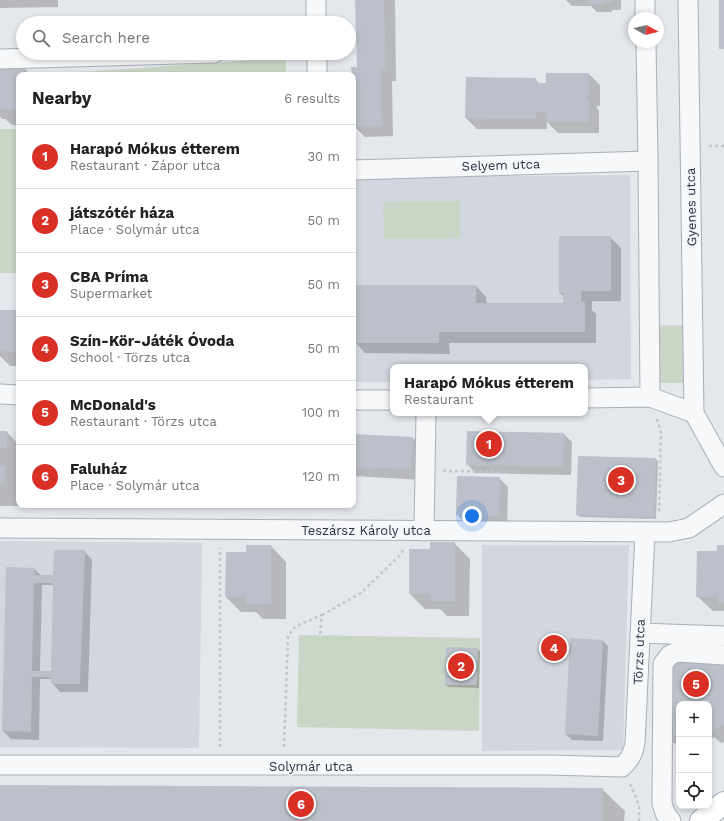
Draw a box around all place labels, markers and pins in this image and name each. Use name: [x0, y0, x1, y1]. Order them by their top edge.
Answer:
pin: 1: [476, 429, 502, 459]
pin: 3: [608, 465, 634, 495]
pin: 4: [541, 633, 567, 663]
pin: 2: [448, 651, 474, 681]
pin: 5: [683, 669, 709, 699]
pin: 6: [288, 789, 314, 819]

